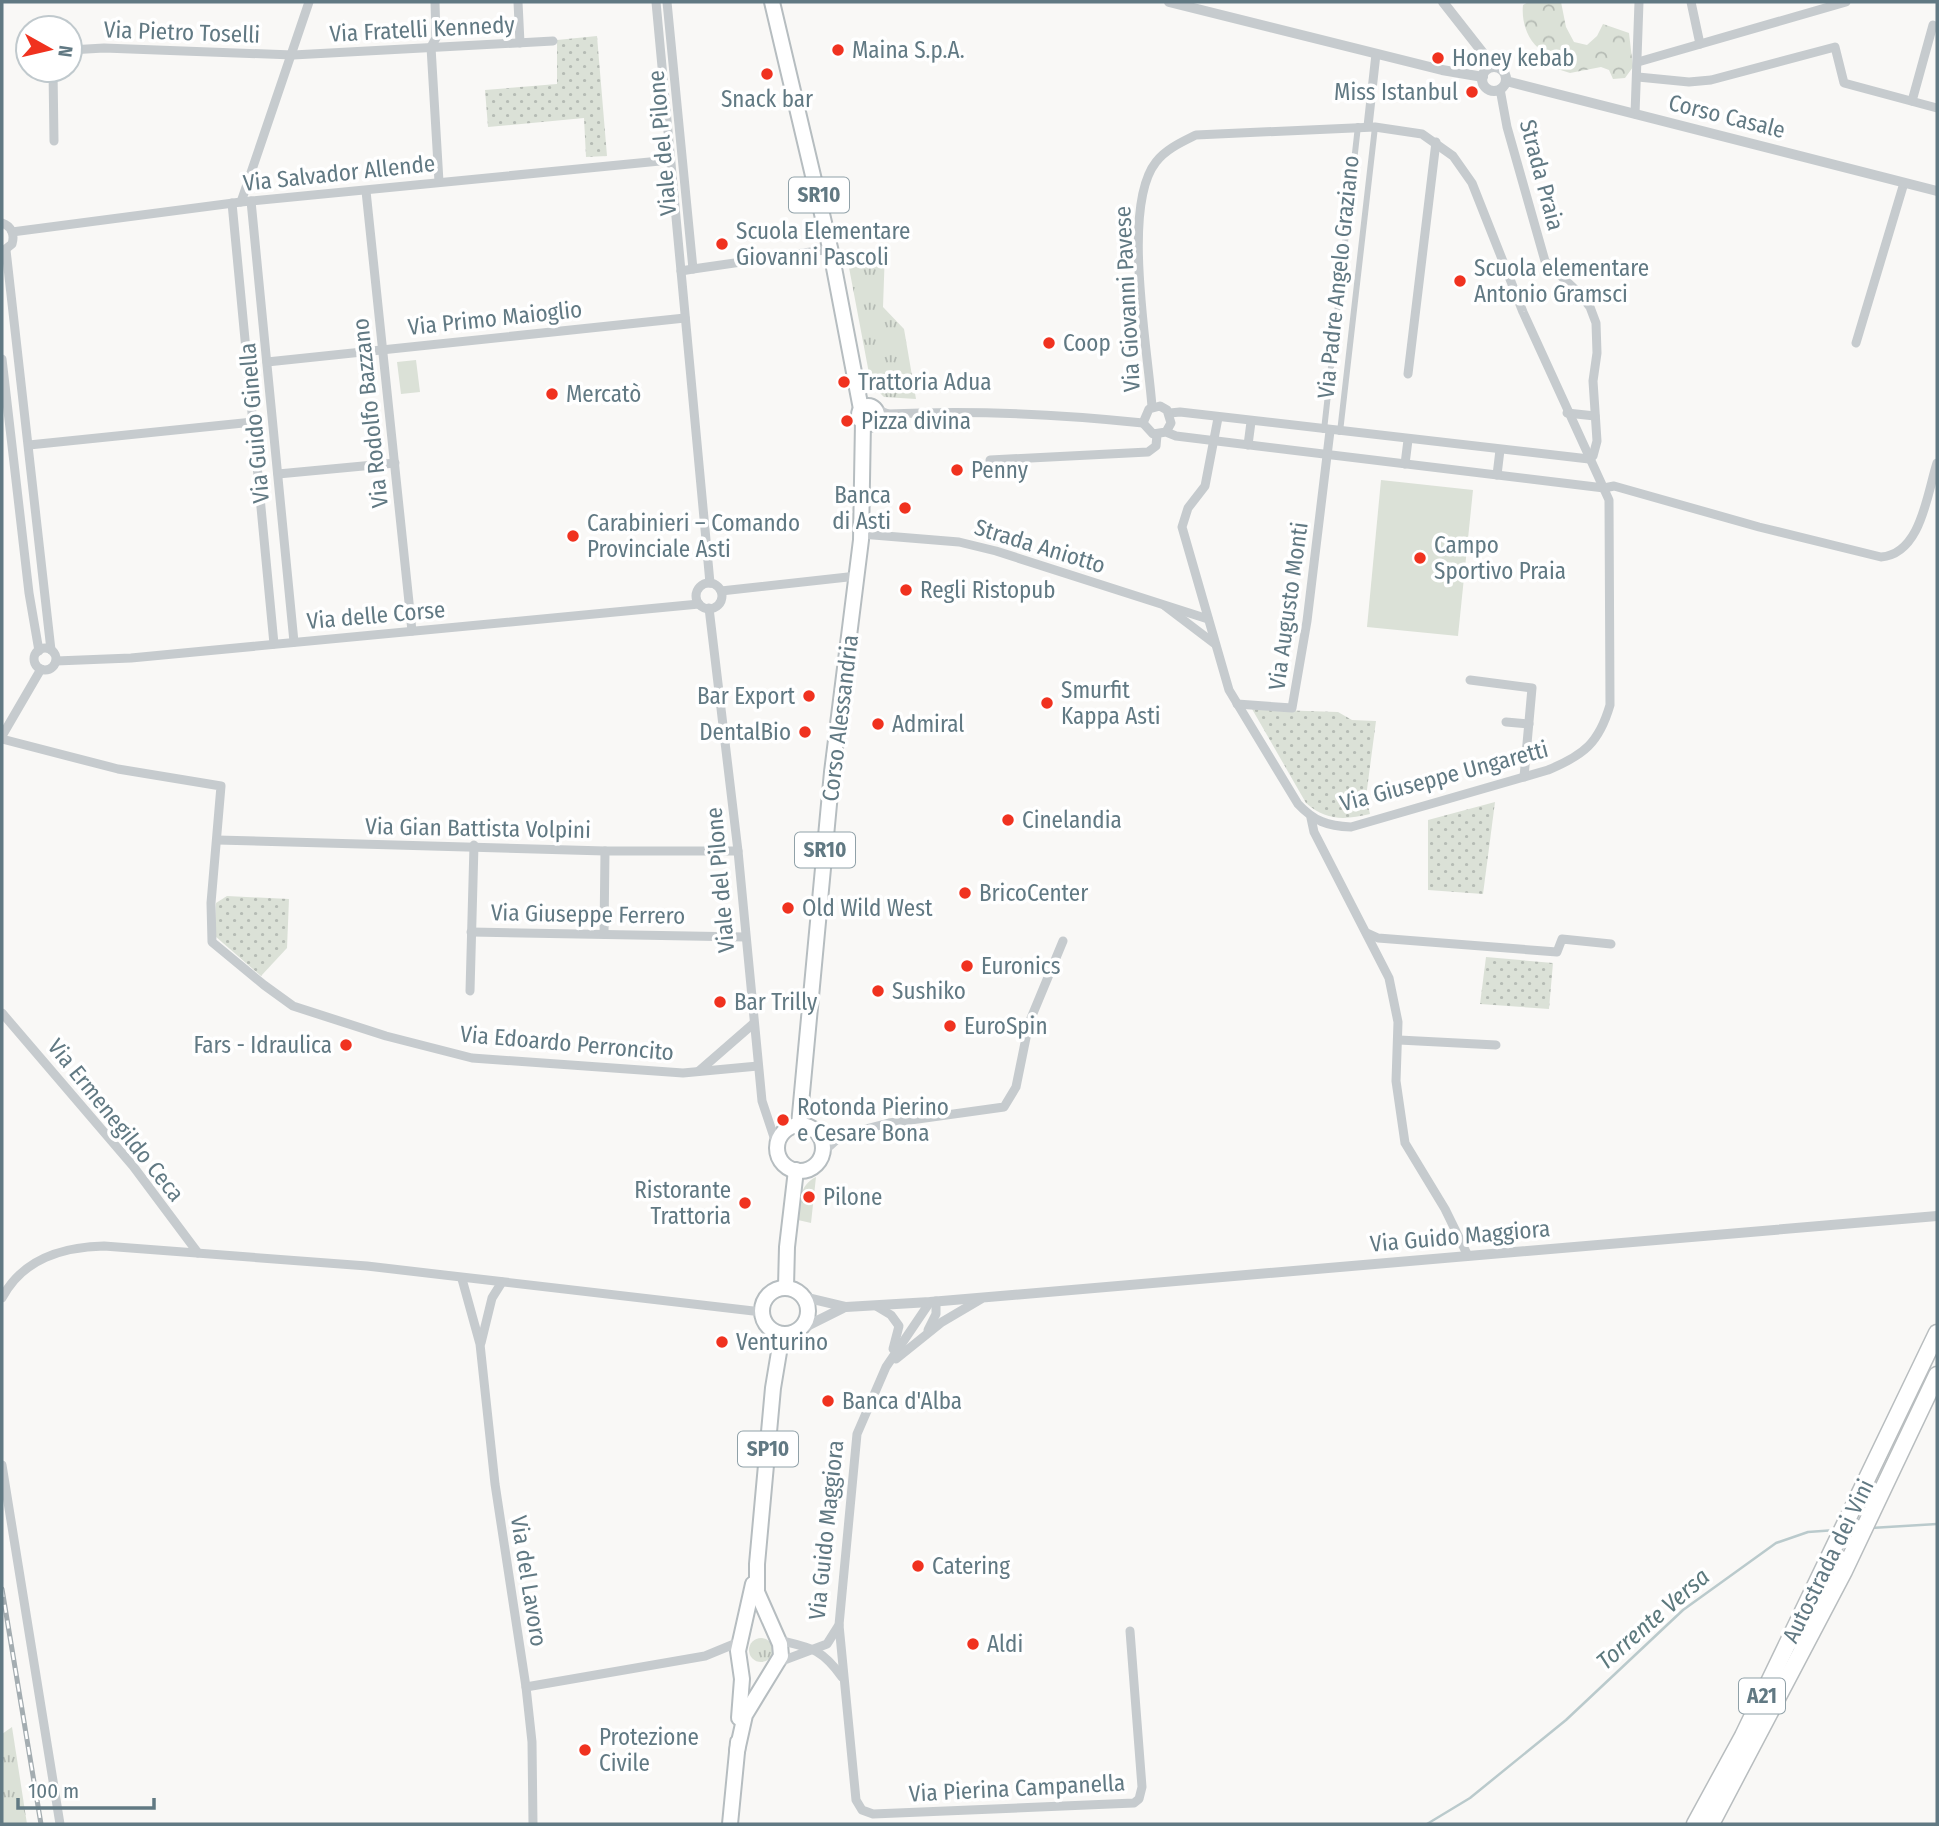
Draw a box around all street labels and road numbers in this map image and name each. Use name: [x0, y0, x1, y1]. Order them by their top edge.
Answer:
street label: Via Fratelli Kennedy: [329, 10, 516, 48]
street label: Via Pietro Toselli: [103, 15, 261, 49]
street label: Viale del Pilone: [642, 69, 682, 217]
street label: Corso Casale: [1666, 88, 1788, 144]
street label: Strada Praia: [1514, 116, 1570, 234]
street label: Via Salvador Allende: [242, 149, 436, 197]
street label: Via Padre Angelo Graziano: [1311, 154, 1365, 400]
road number: SR10: [789, 178, 849, 212]
street label: Via Giovanni Pavese: [1108, 205, 1146, 393]
street label: Via Primo Maioglio: [406, 295, 584, 341]
street label: Via Rodolfo Bazzano: [346, 317, 394, 509]
street label: Via Guido Ginella: [233, 342, 275, 504]
street label: Strada Aniotto: [971, 513, 1109, 579]
street label: Via Augusto Monti: [1262, 520, 1314, 692]
street label: Via delle Corse: [306, 595, 446, 635]
street label: Corso Alessandria: [816, 633, 864, 803]
street label: Via Giuseppe Ungaretti: [1337, 735, 1551, 817]
street label: Viale del Pilone: [700, 806, 740, 954]
street label: Via Gian Battista Volpini: [365, 812, 591, 844]
road number: SR10: [795, 832, 855, 868]
street label: Via Giuseppe Ferrero: [491, 898, 685, 930]
street label: Via Edoardo Perroncito: [459, 1020, 675, 1066]
street label: Via Ermenegildo Ceca: [42, 1033, 190, 1207]
street label: Via Guido Maggiora: [1369, 1214, 1551, 1258]
road number: SP10: [738, 1432, 798, 1466]
street label: Via Guido Maggiora: [803, 1439, 849, 1621]
street label: Autostrada dei Vini: [1776, 1475, 1880, 1647]
street label: Via del Lavoro: [505, 1514, 553, 1648]
road number: A21: [1739, 1678, 1785, 1714]
street label: Via Pierina Campanella: [908, 1768, 1126, 1808]

